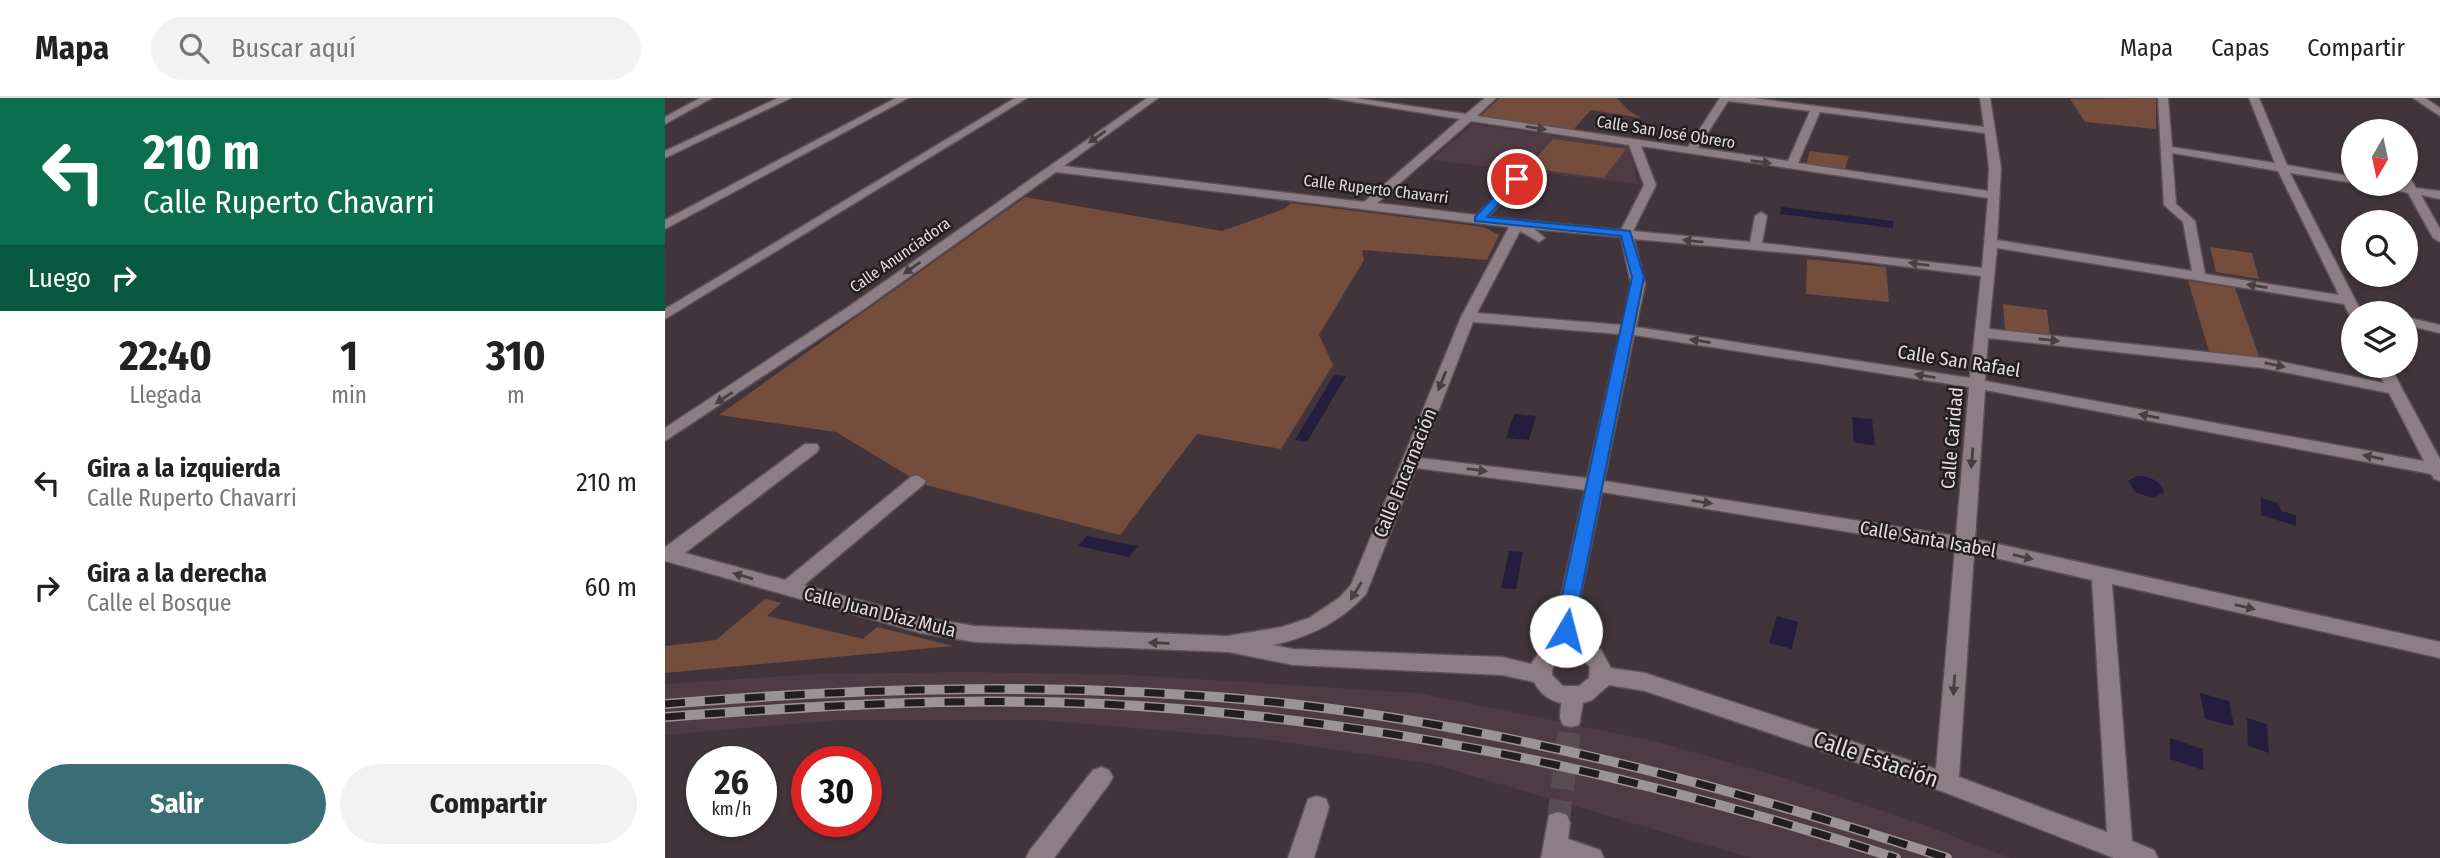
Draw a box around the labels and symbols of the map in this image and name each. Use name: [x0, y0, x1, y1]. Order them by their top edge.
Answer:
street label: Calle San José Obrero: [1595, 112, 1737, 152]
north arrow: [2341, 119, 2419, 196]
one-way arrow: [1525, 123, 1547, 134]
one-way arrow: [1088, 130, 1106, 144]
pin: [1487, 149, 1547, 209]
one-way arrow: [1750, 157, 1772, 168]
street label: Calle Ruperto Chavarri: [1302, 171, 1450, 207]
street label: Calle Anunciadora: [846, 213, 954, 297]
one-way arrow: [1682, 235, 1704, 246]
one-way arrow: [1908, 259, 1930, 270]
one-way arrow: [903, 261, 921, 275]
one-way arrow: [2246, 280, 2268, 291]
one-way arrow: [1689, 335, 1711, 346]
one-way arrow: [2038, 335, 2060, 346]
street label: Calle San Rafael: [1896, 340, 2022, 382]
one-way arrow: [2264, 360, 2286, 371]
one-way arrow: [1437, 370, 1448, 391]
one-way arrow: [1914, 370, 1936, 381]
street label: Calle Caridad: [1936, 386, 1968, 490]
one-way arrow: [715, 391, 733, 405]
street label: Calle Encarnación: [1369, 405, 1441, 541]
one-way arrow: [2138, 410, 2160, 421]
one-way arrow: [1966, 447, 1977, 469]
one-way arrow: [2362, 452, 2384, 463]
one-way arrow: [1466, 465, 1488, 476]
one-way arrow: [1691, 497, 1713, 508]
street label: Calle Santa Isabel: [1858, 516, 1998, 562]
one-way arrow: [2012, 552, 2034, 563]
one-way arrow: [732, 571, 753, 581]
one-way arrow: [1350, 581, 1362, 600]
street label: Calle Juan Díaz Mula: [801, 582, 959, 642]
position arrow: [1529, 594, 1603, 668]
one-way arrow: [2234, 602, 2256, 613]
one-way arrow: [1147, 637, 1169, 648]
one-way arrow: [1948, 674, 1959, 696]
street label: Calle Estación: [1810, 725, 1942, 793]
speed limit sign: 30: [791, 746, 882, 837]

